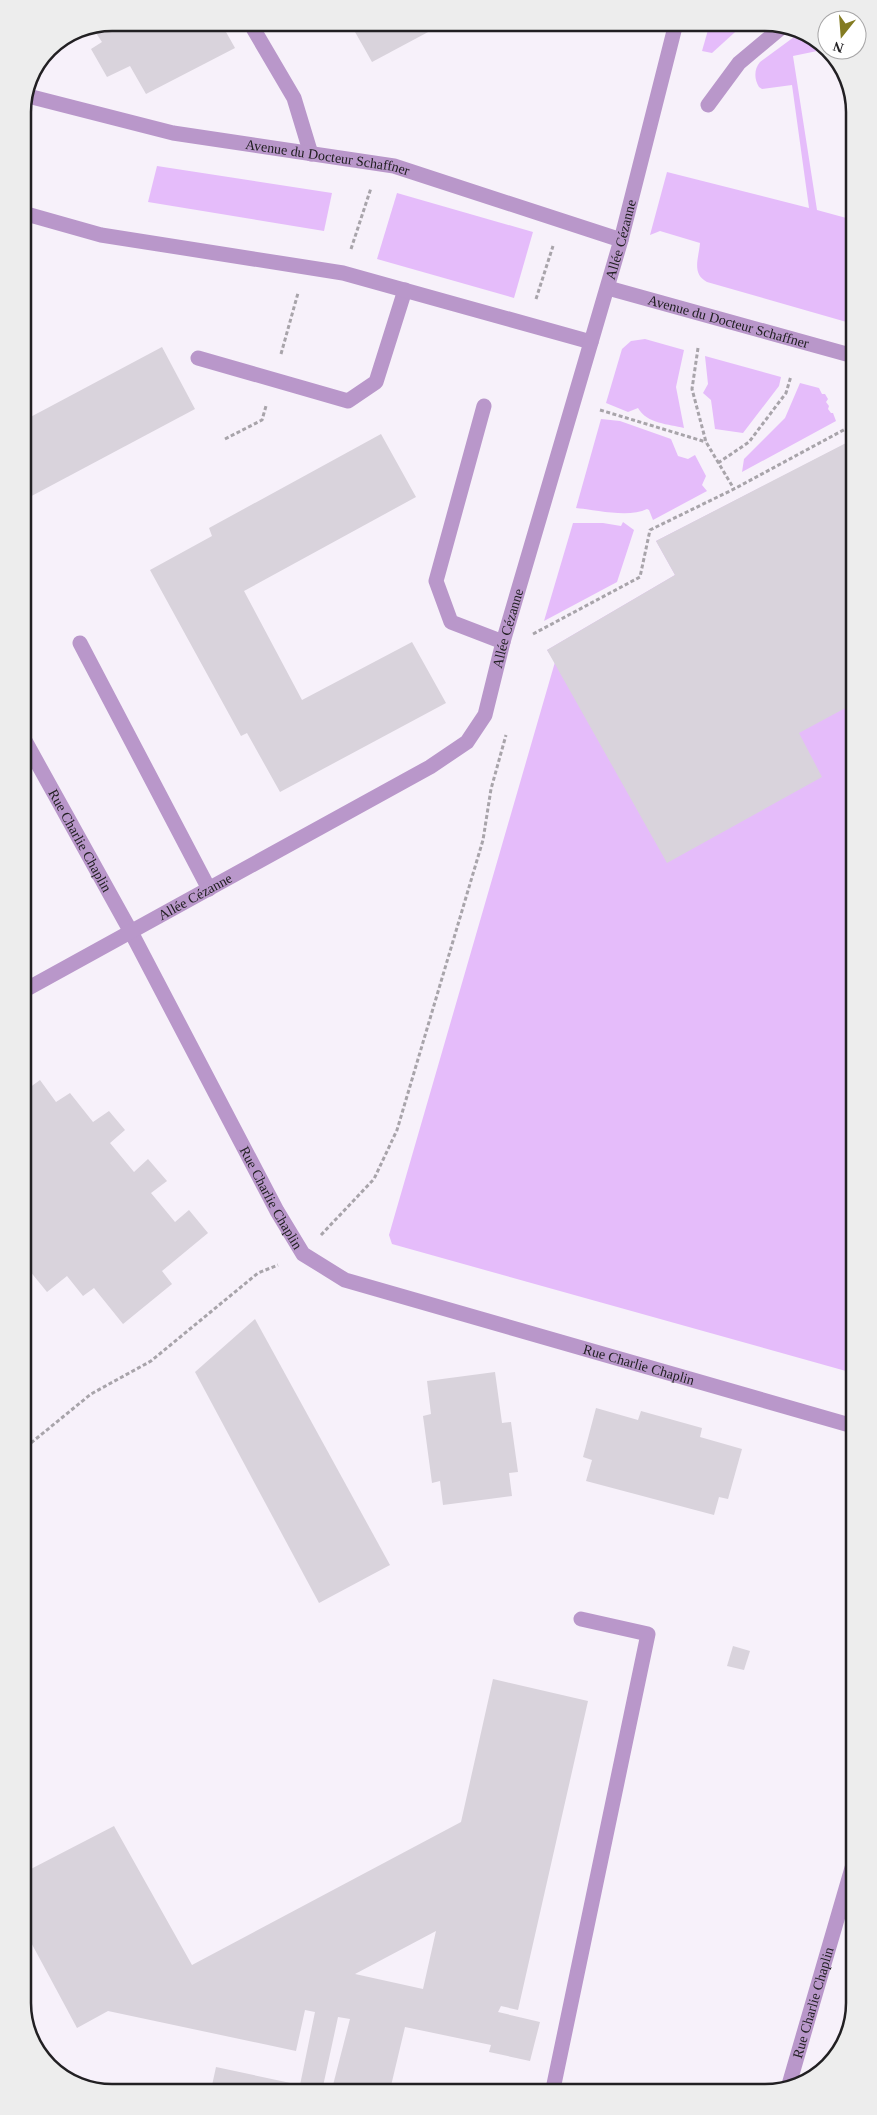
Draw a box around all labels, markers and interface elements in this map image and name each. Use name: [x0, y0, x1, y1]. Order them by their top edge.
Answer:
north arrow: [817, 10, 867, 60]
text: N: [831, 38, 845, 56]
street label: Avenue du Docteur Schaffner: [244, 136, 412, 178]
street label: Allée Cézanne: [602, 198, 638, 281]
street label: Avenue du Docteur Schaffner: [646, 292, 811, 351]
street label: Allée Cézanne: [489, 587, 526, 670]
street label: Rue Charlie Chaplin: [46, 786, 115, 894]
street label: Allée Cézanne: [155, 870, 235, 923]
street label: Rue Charlie Chaplin: [237, 1144, 306, 1252]
street label: Rue Charlie Chaplin: [581, 1341, 696, 1388]
street label: Rue Charlie Chaplin: [790, 1945, 836, 2060]

